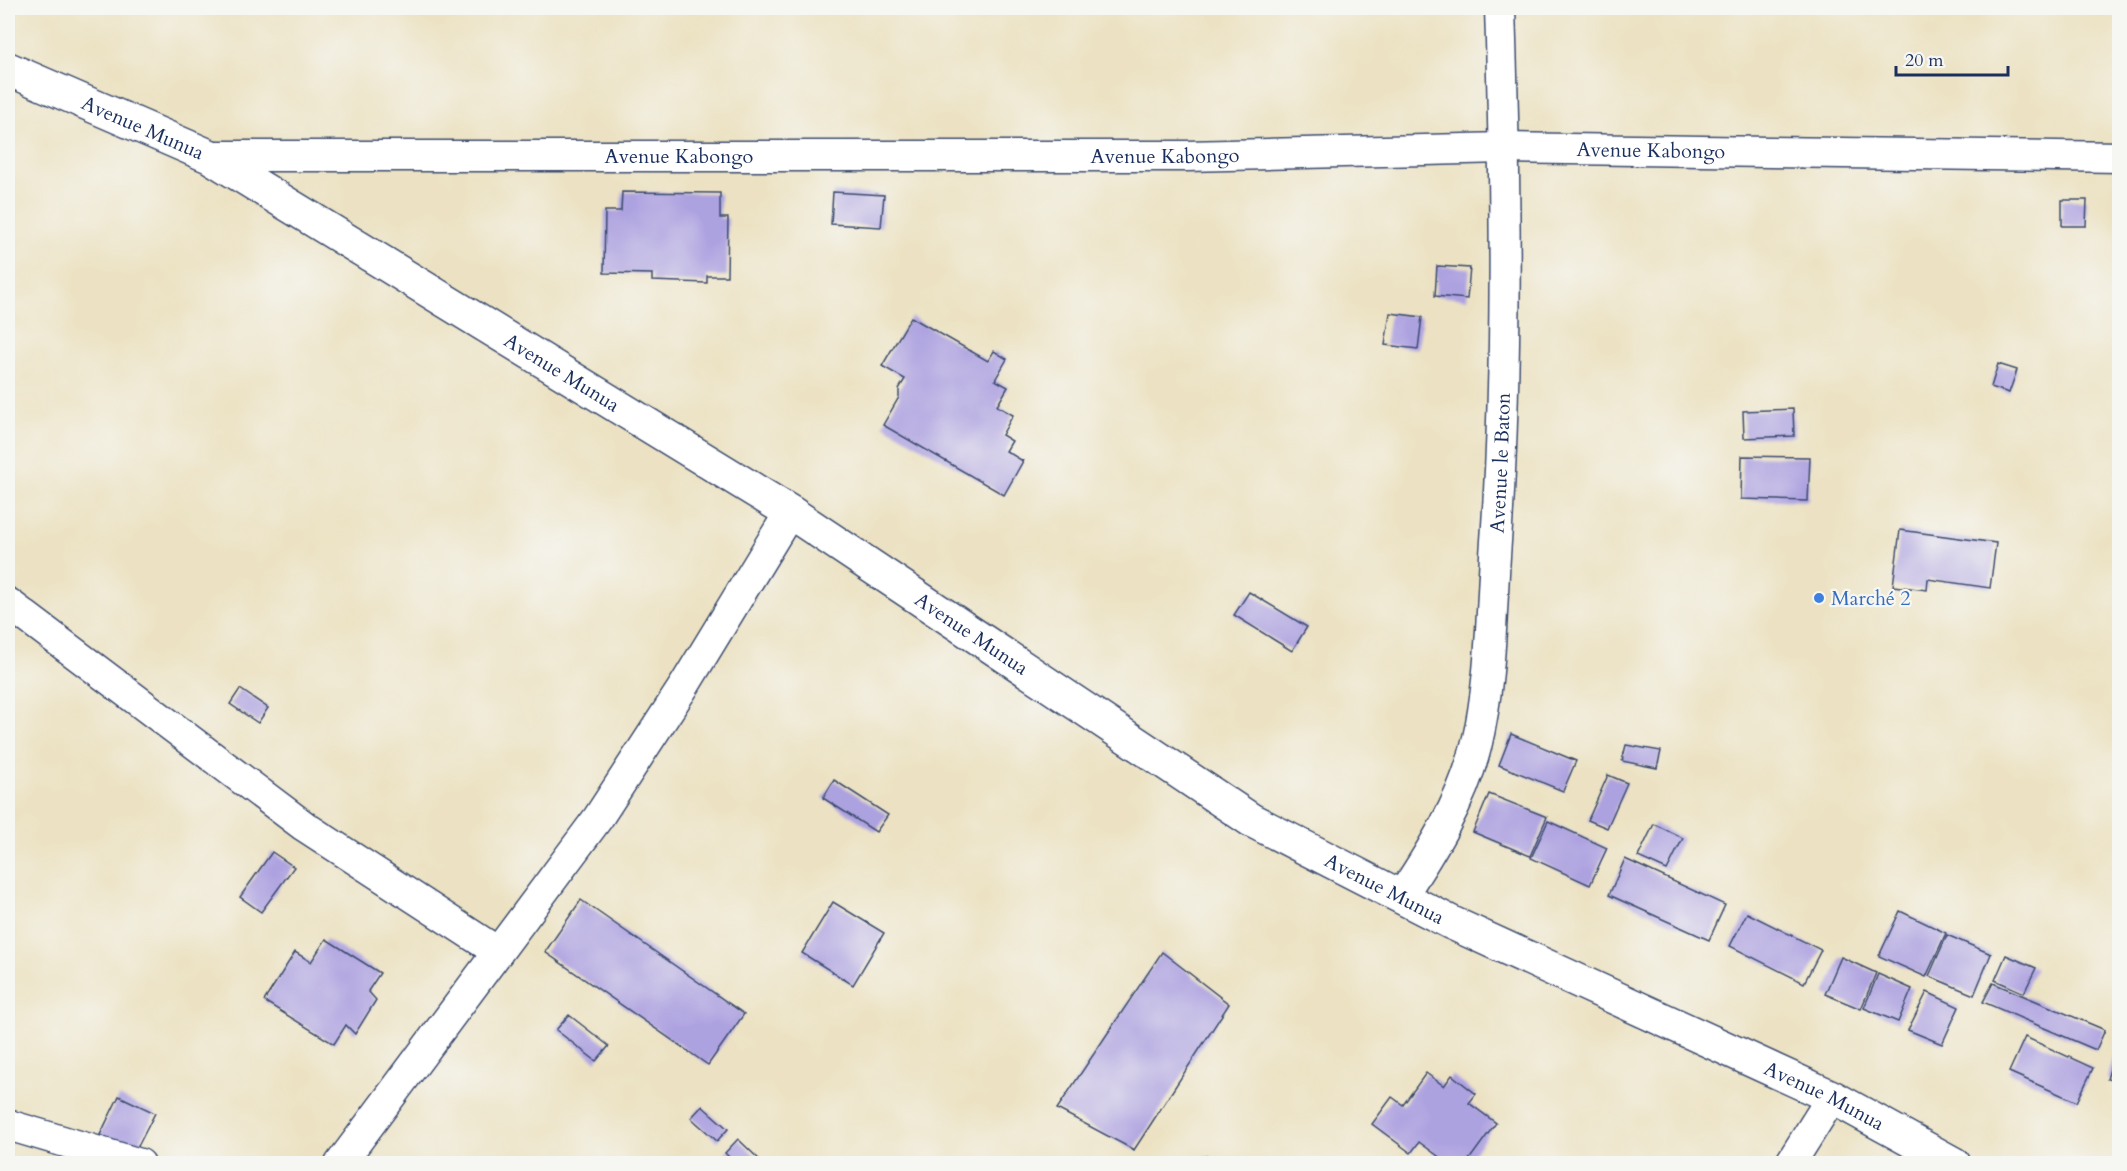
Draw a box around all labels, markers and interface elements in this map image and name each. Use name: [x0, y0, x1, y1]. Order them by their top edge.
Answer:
scale bar: [1896, 39, 2008, 77]
text: 20 m: [1905, 48, 1944, 73]
street label: Avenue Munua: [77, 89, 209, 166]
street label: Avenue Kabongo: [1576, 136, 1726, 165]
street label: Avenue Kabongo: [1091, 142, 1240, 170]
street label: Avenue Kabongo: [605, 143, 754, 170]
street label: Avenue Munua: [499, 327, 625, 419]
street label: Avenue le Baton: [1484, 392, 1517, 534]
place label: Marché 2: [1831, 585, 1911, 612]
street label: Avenue Munua: [909, 586, 1034, 682]
marker: Marché 2: [1812, 591, 1826, 605]
street label: Avenue Munua: [1320, 847, 1449, 931]
street label: Avenue Munua: [1760, 1055, 1889, 1137]

